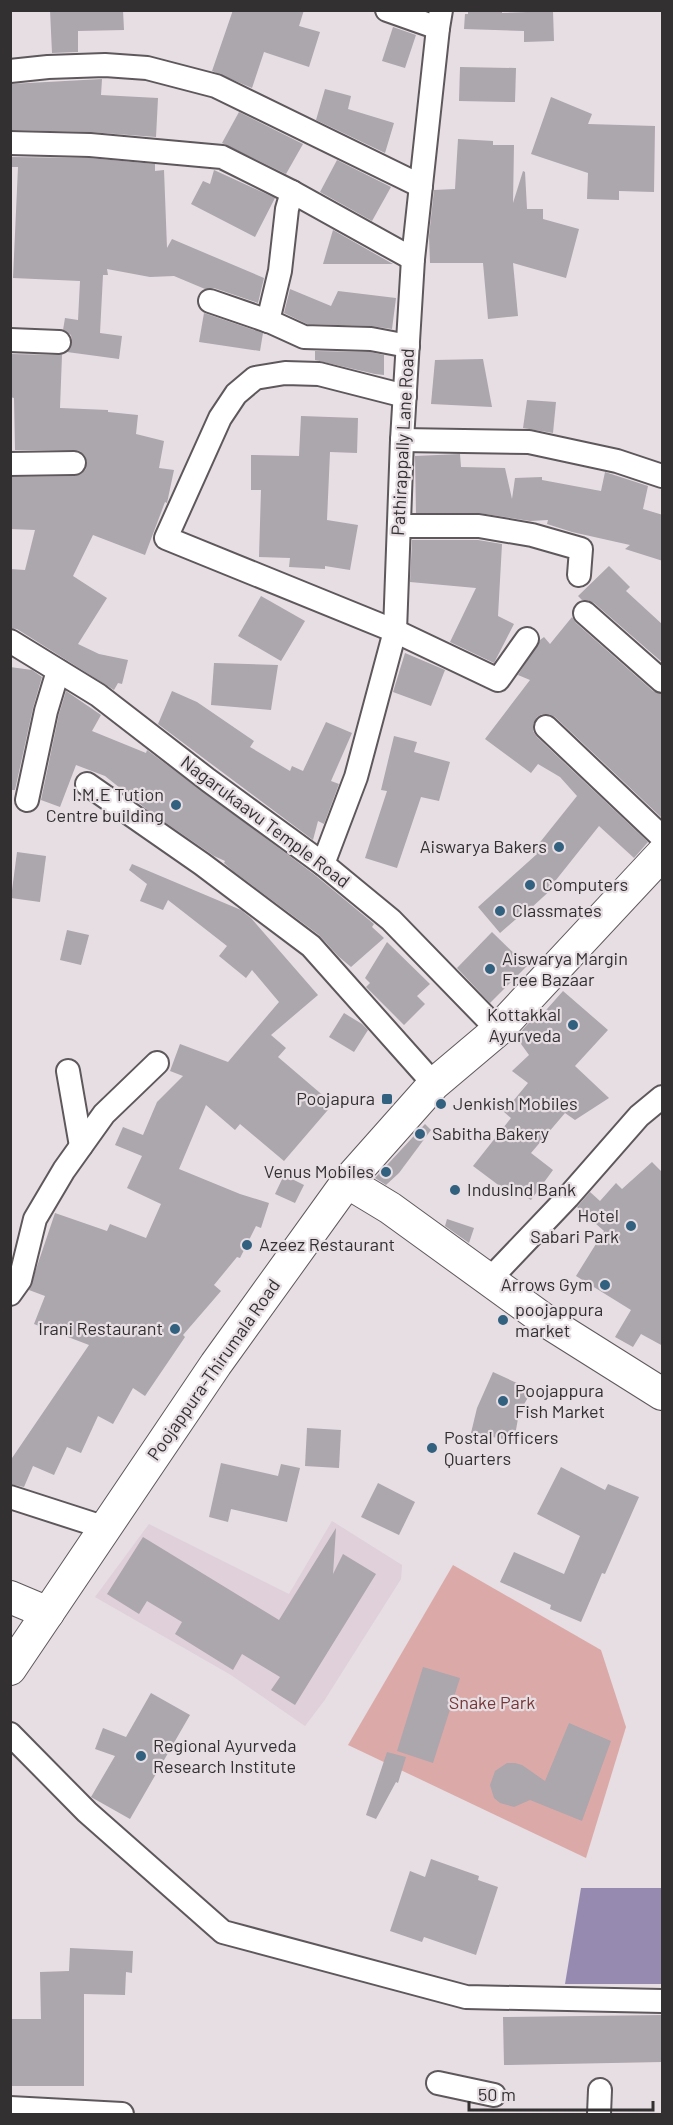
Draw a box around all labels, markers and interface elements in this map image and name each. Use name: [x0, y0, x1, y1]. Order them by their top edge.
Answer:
street label: Pathirappally Lane Road: [386, 348, 418, 536]
street label: Nagarukaavu Temple Road: [177, 750, 354, 892]
place label: I.M.E Tution Centre building: [46, 783, 164, 826]
marker: I.M.E Tution Centre building: [169, 798, 183, 812]
place label: Aiswarya Bakers: [420, 835, 547, 857]
marker: Aiswarya Bakers: [552, 840, 566, 854]
place label: Computers: [542, 873, 628, 895]
marker: Computers: [523, 878, 537, 892]
place label: Classmates: [512, 899, 602, 921]
marker: Classmates: [493, 904, 507, 918]
place label: Aiswarya Margin Free Bazaar: [502, 947, 628, 990]
marker: Aiswarya Margin Free Bazaar: [483, 962, 497, 976]
place label: Kottakkal Ayurveda: [487, 1003, 561, 1046]
marker: Kottakkal Ayurveda: [566, 1018, 580, 1032]
place label: Poojapura: [296, 1087, 375, 1109]
marker: Poojapura: [380, 1092, 394, 1106]
place label: Jenkish Mobiles: [453, 1092, 578, 1114]
marker: Jenkish Mobiles: [434, 1097, 448, 1111]
place label: Sabitha Bakery: [432, 1122, 549, 1144]
marker: Sabitha Bakery: [413, 1127, 427, 1141]
place label: Venus Mobiles: [264, 1160, 374, 1182]
marker: Venus Mobiles: [379, 1165, 393, 1179]
place label: IndusInd Bank: [467, 1178, 576, 1200]
marker: IndusInd Bank: [448, 1183, 462, 1197]
place label: Hotel Sabari Park: [530, 1204, 619, 1247]
marker: Hotel Sabari Park: [624, 1219, 638, 1233]
place label: Azeez Restaurant: [259, 1233, 395, 1255]
marker: Azeez Restaurant: [240, 1238, 254, 1252]
place label: Arrows Gym: [501, 1273, 593, 1295]
street label: Poojappura-Thirumala Road: [142, 1274, 284, 1464]
marker: Arrows Gym: [598, 1278, 612, 1292]
place label: poojappura market: [515, 1298, 603, 1341]
marker: poojappura market: [496, 1313, 510, 1327]
place label: Irani Restaurant: [38, 1317, 163, 1339]
marker: Irani Restaurant: [168, 1322, 182, 1336]
place label: Poojappura Fish Market: [515, 1379, 605, 1422]
marker: Poojappura Fish Market: [496, 1394, 510, 1408]
place label: Postal Officers Quarters: [444, 1426, 558, 1469]
marker: Postal Officers Quarters: [425, 1441, 439, 1455]
park label: Snake Park: [449, 1691, 535, 1713]
place label: Regional Ayurveda Research Institute: [153, 1734, 297, 1777]
marker: Regional Ayurveda Research Institute: [134, 1749, 148, 1763]
scale bar: [469, 2074, 654, 2112]
text: 50 m: [478, 2083, 516, 2105]

